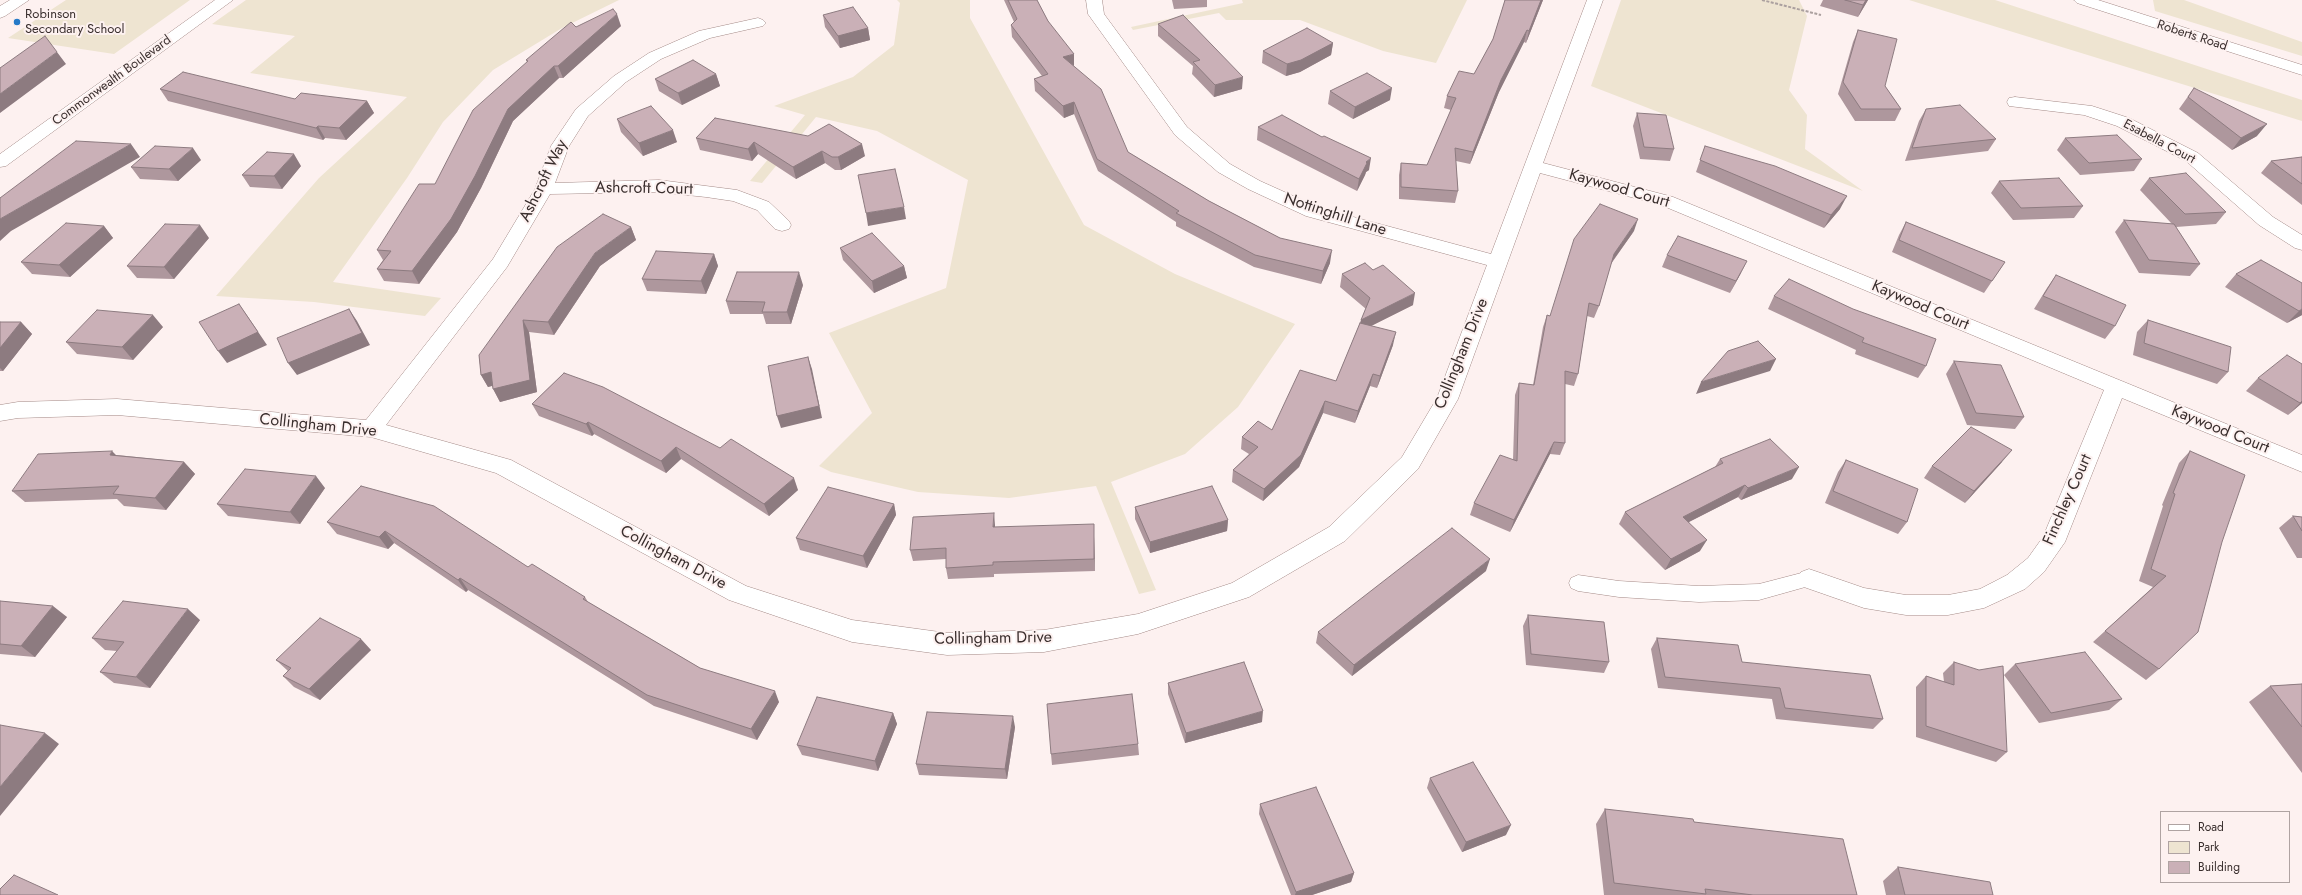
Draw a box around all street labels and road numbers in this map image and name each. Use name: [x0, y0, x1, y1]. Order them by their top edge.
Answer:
street label: Roberts Road: [2155, 17, 2229, 55]
street label: Commonwealth Boulevard: [50, 33, 174, 129]
street label: Esabella Court: [2120, 117, 2198, 167]
street label: Ashcroft Way: [516, 137, 572, 225]
street label: Kaywood Court: [1567, 165, 1671, 213]
street label: Ashcroft Court: [595, 179, 693, 199]
street label: Nottinghill Lane: [1281, 189, 1389, 241]
street label: Kaywood Court: [1869, 277, 1971, 335]
street label: Collingham Drive: [1431, 296, 1493, 412]
street label: Kaywood Court: [2168, 402, 2272, 458]
street label: Collingham Drive: [258, 410, 378, 442]
street label: Finchley Court: [2039, 452, 2097, 548]
street label: Collingham Drive: [617, 522, 729, 594]
street label: Collingham Drive: [934, 628, 1052, 650]

